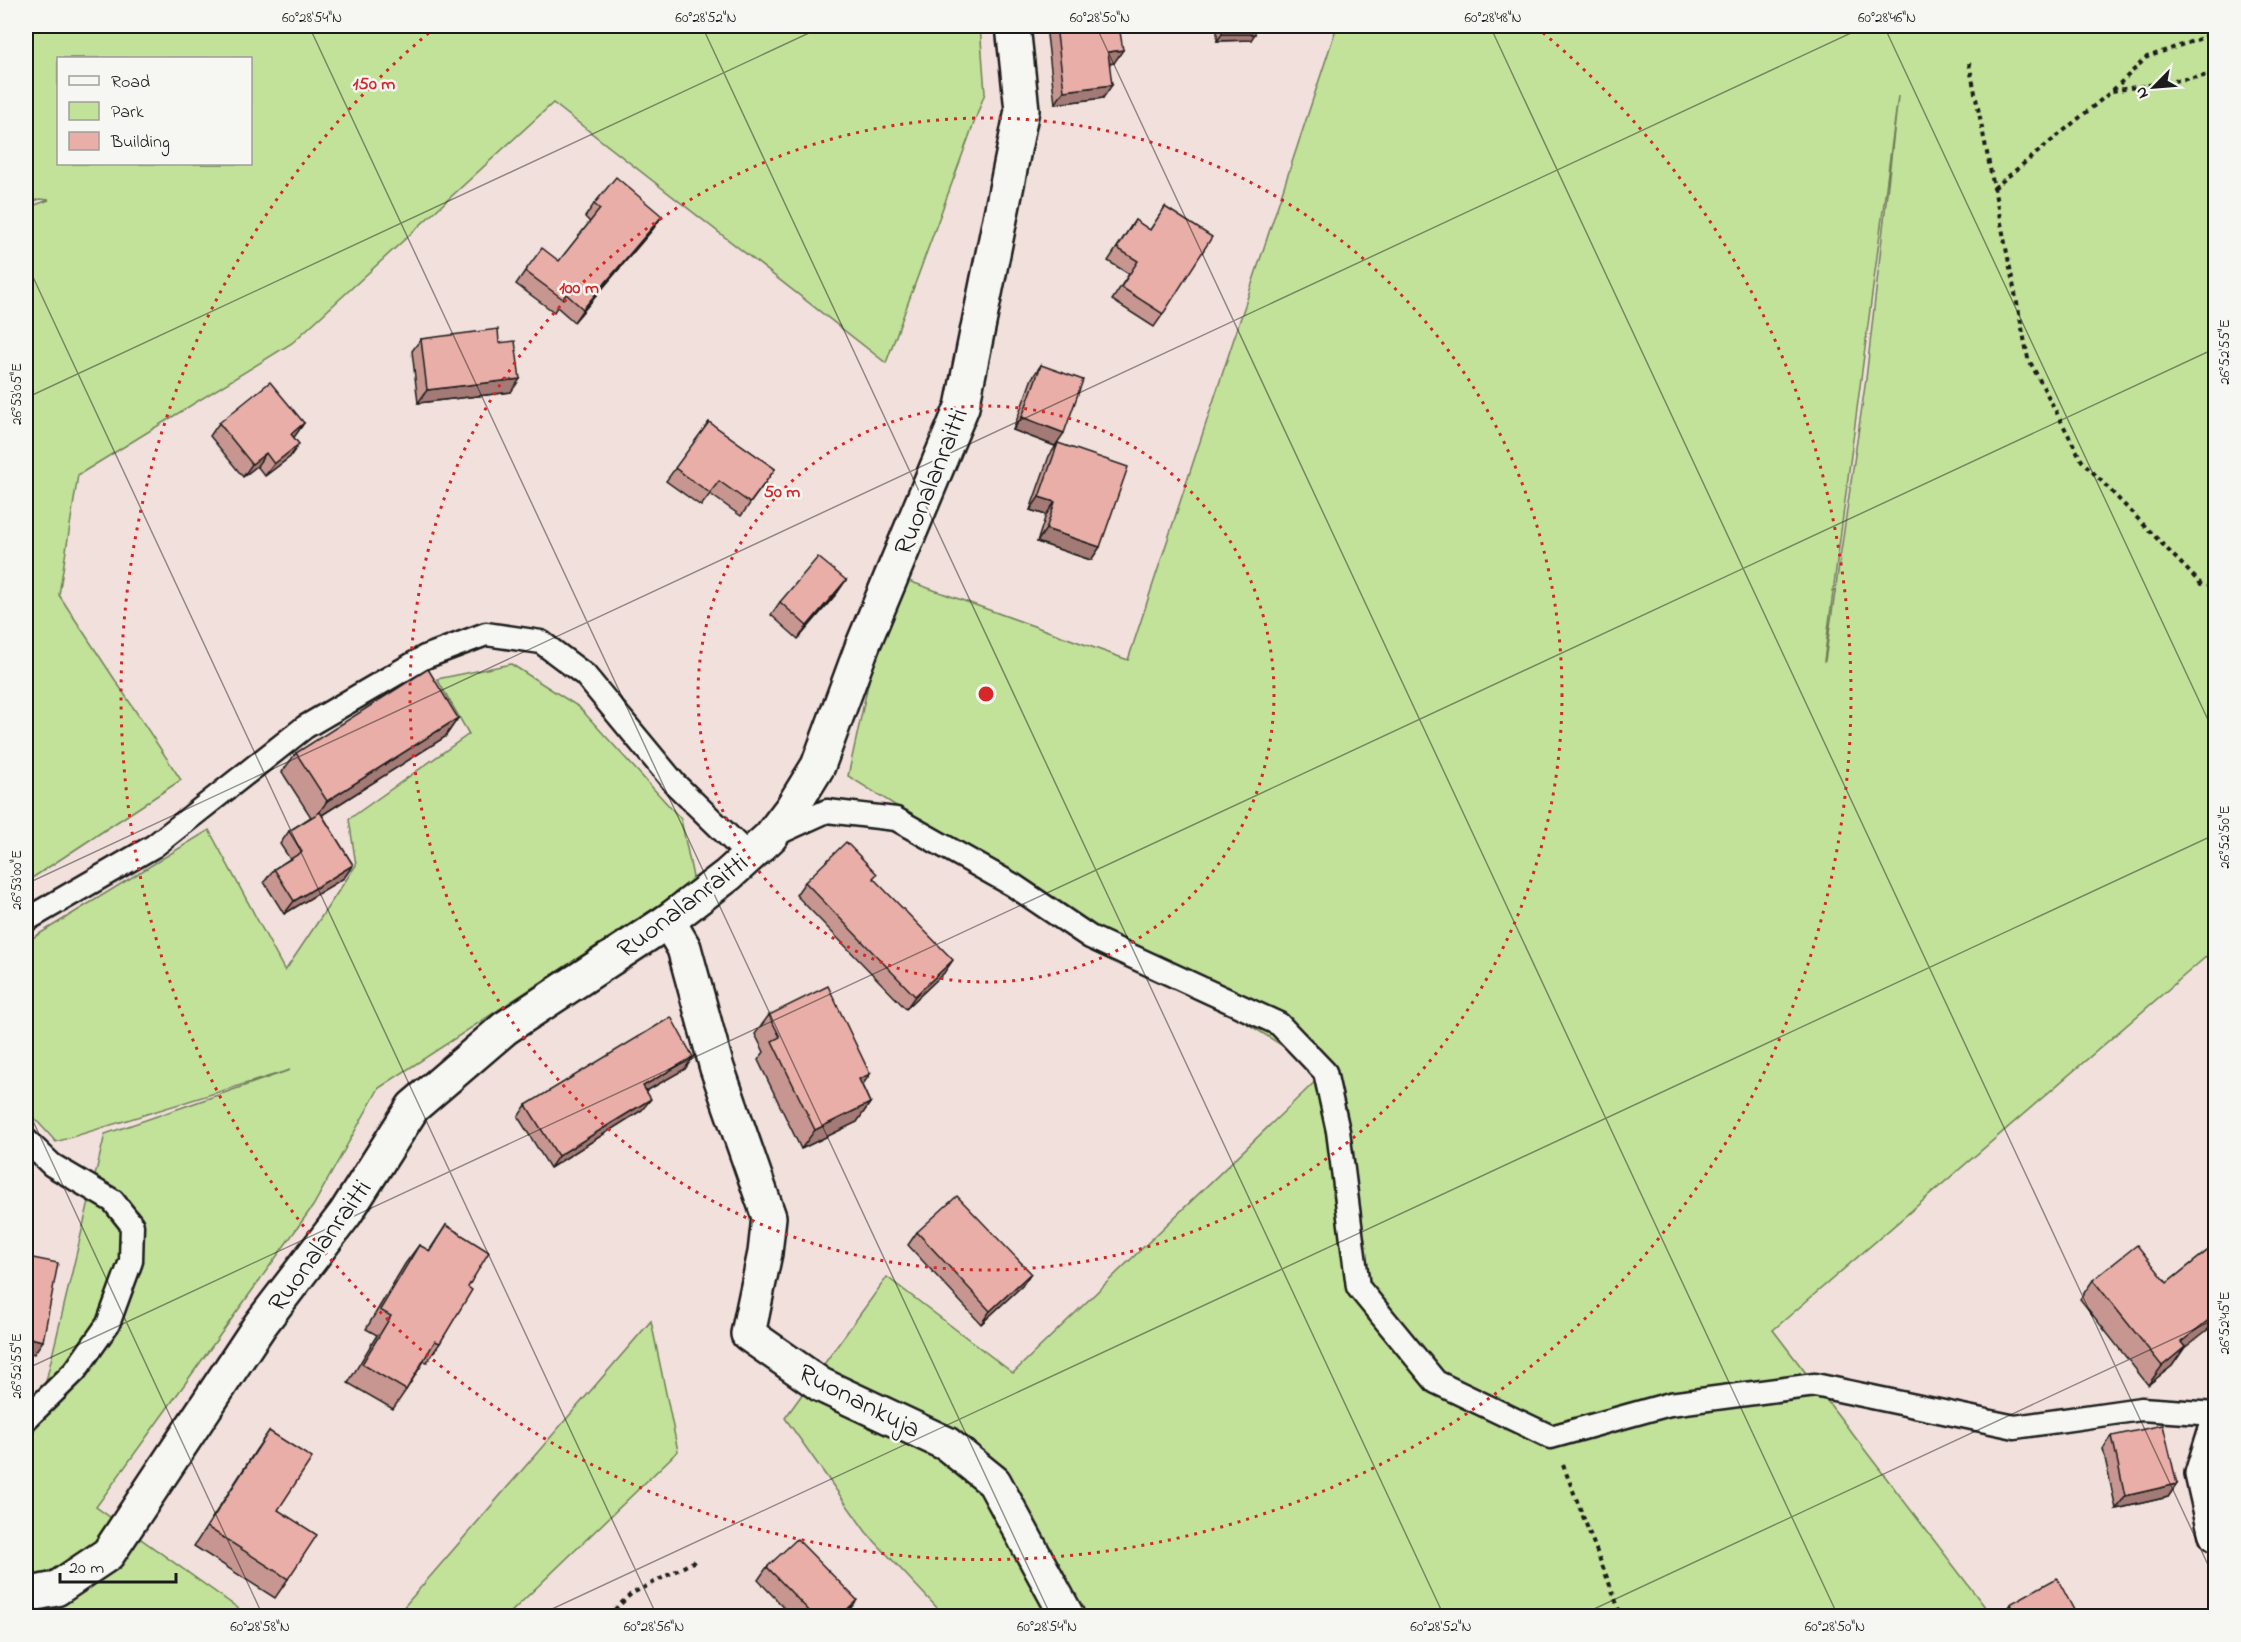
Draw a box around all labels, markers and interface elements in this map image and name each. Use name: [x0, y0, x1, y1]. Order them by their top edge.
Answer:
text: 60°28'54"N: [282, 7, 342, 29]
text: 60°28'52"N: [675, 7, 737, 29]
text: 60°28'50"N: [1070, 7, 1130, 29]
text: 60°28'48"N: [1464, 7, 1522, 29]
text: 60°28'46"N: [1858, 7, 1916, 29]
legend: [57, 57, 252, 165]
north arrow: [2124, 57, 2184, 117]
text: Road: [111, 70, 150, 96]
text: 150 m: [353, 72, 395, 98]
text: N: [2129, 82, 2155, 102]
text: Park: [111, 100, 144, 126]
text: Building: [110, 130, 170, 157]
text: 100 m: [559, 276, 599, 302]
text: 26°52'55"E: [2214, 319, 2236, 385]
text: 26°53'05"E: [6, 363, 28, 425]
street label: Ruonalanraitti: [885, 403, 980, 561]
text: 50 m: [764, 480, 800, 506]
centre of rings: [976, 684, 996, 704]
text: 26°52'50"E: [2214, 805, 2236, 869]
street label: Ruonalanraitti: [610, 845, 757, 969]
text: 26°53'00"E: [6, 850, 28, 910]
street label: Ruonalanraitti: [260, 1172, 382, 1321]
text: 26°52'45"E: [2214, 1291, 2236, 1355]
text: 26°52'55"E: [6, 1333, 28, 1399]
street label: Ruonankuja: [791, 1355, 927, 1450]
scale bar: [60, 1546, 176, 1584]
text: 20 m: [69, 1556, 104, 1582]
text: 60°28'58"N: [230, 1616, 290, 1638]
text: 60°28'56"N: [624, 1616, 684, 1638]
text: 60°28'54"N: [1017, 1616, 1077, 1638]
text: 60°28'52"N: [1410, 1616, 1472, 1638]
text: 60°28'50"N: [1805, 1616, 1865, 1638]

